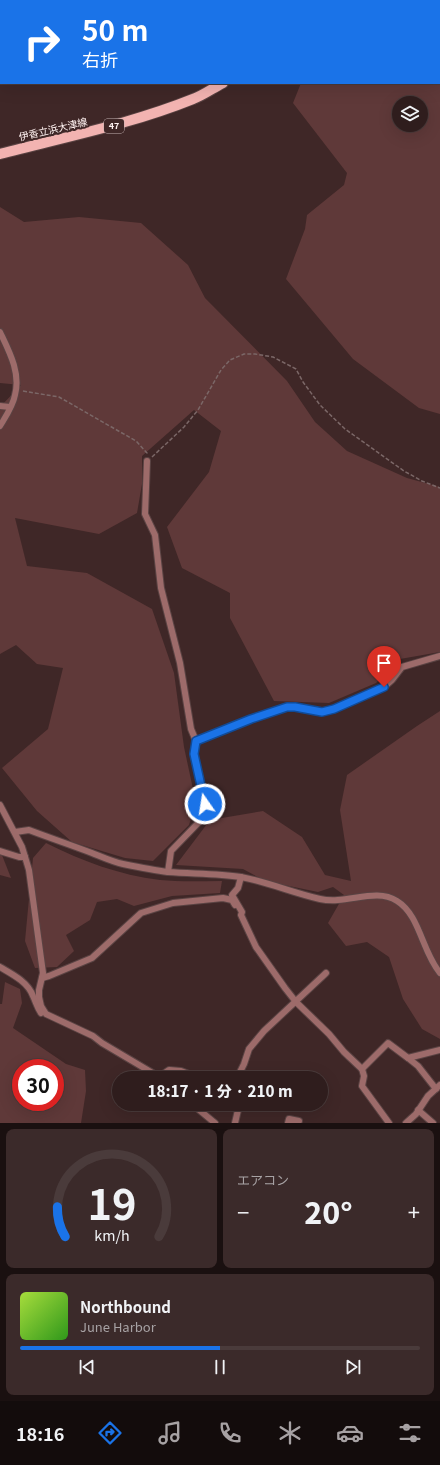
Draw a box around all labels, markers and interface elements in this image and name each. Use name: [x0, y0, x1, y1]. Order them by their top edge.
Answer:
text: 50 m: [82, 9, 148, 49]
icon: right: [16, 16, 68, 68]
text: 右折: [82, 46, 118, 72]
map controls: [392, 96, 428, 132]
button: layers: [392, 96, 428, 132]
street label: 伊香立浜大津線: [17, 113, 89, 144]
road number: 47: [104, 119, 124, 133]
pin: [367, 646, 401, 687]
icon: arrive: [373, 652, 395, 674]
position arrow: [184, 783, 226, 825]
speed limit sign: 30: [12, 1059, 64, 1111]
text: 18:17 · 1 分 · 210 m: [147, 1080, 293, 1101]
text: エアコン: [237, 1170, 289, 1189]
text: 19: [87, 1171, 136, 1231]
text: 20°: [304, 1189, 353, 1233]
text: −: [237, 1195, 249, 1227]
text: +: [408, 1195, 420, 1227]
text: km/h: [94, 1223, 129, 1244]
text: Northbound: [80, 1296, 171, 1317]
text: June Harbor: [80, 1317, 156, 1336]
icon: previous: [76, 1356, 98, 1378]
icon: pause: [209, 1356, 231, 1378]
icon: next: [342, 1356, 364, 1378]
icon: directions: [96, 1419, 124, 1447]
icon: music: [156, 1419, 184, 1447]
icon: phone: [216, 1419, 244, 1447]
icon: climate: [276, 1419, 304, 1447]
icon: car: [336, 1419, 364, 1447]
icon: filters: [396, 1419, 424, 1447]
text: 18:16: [16, 1420, 64, 1446]

